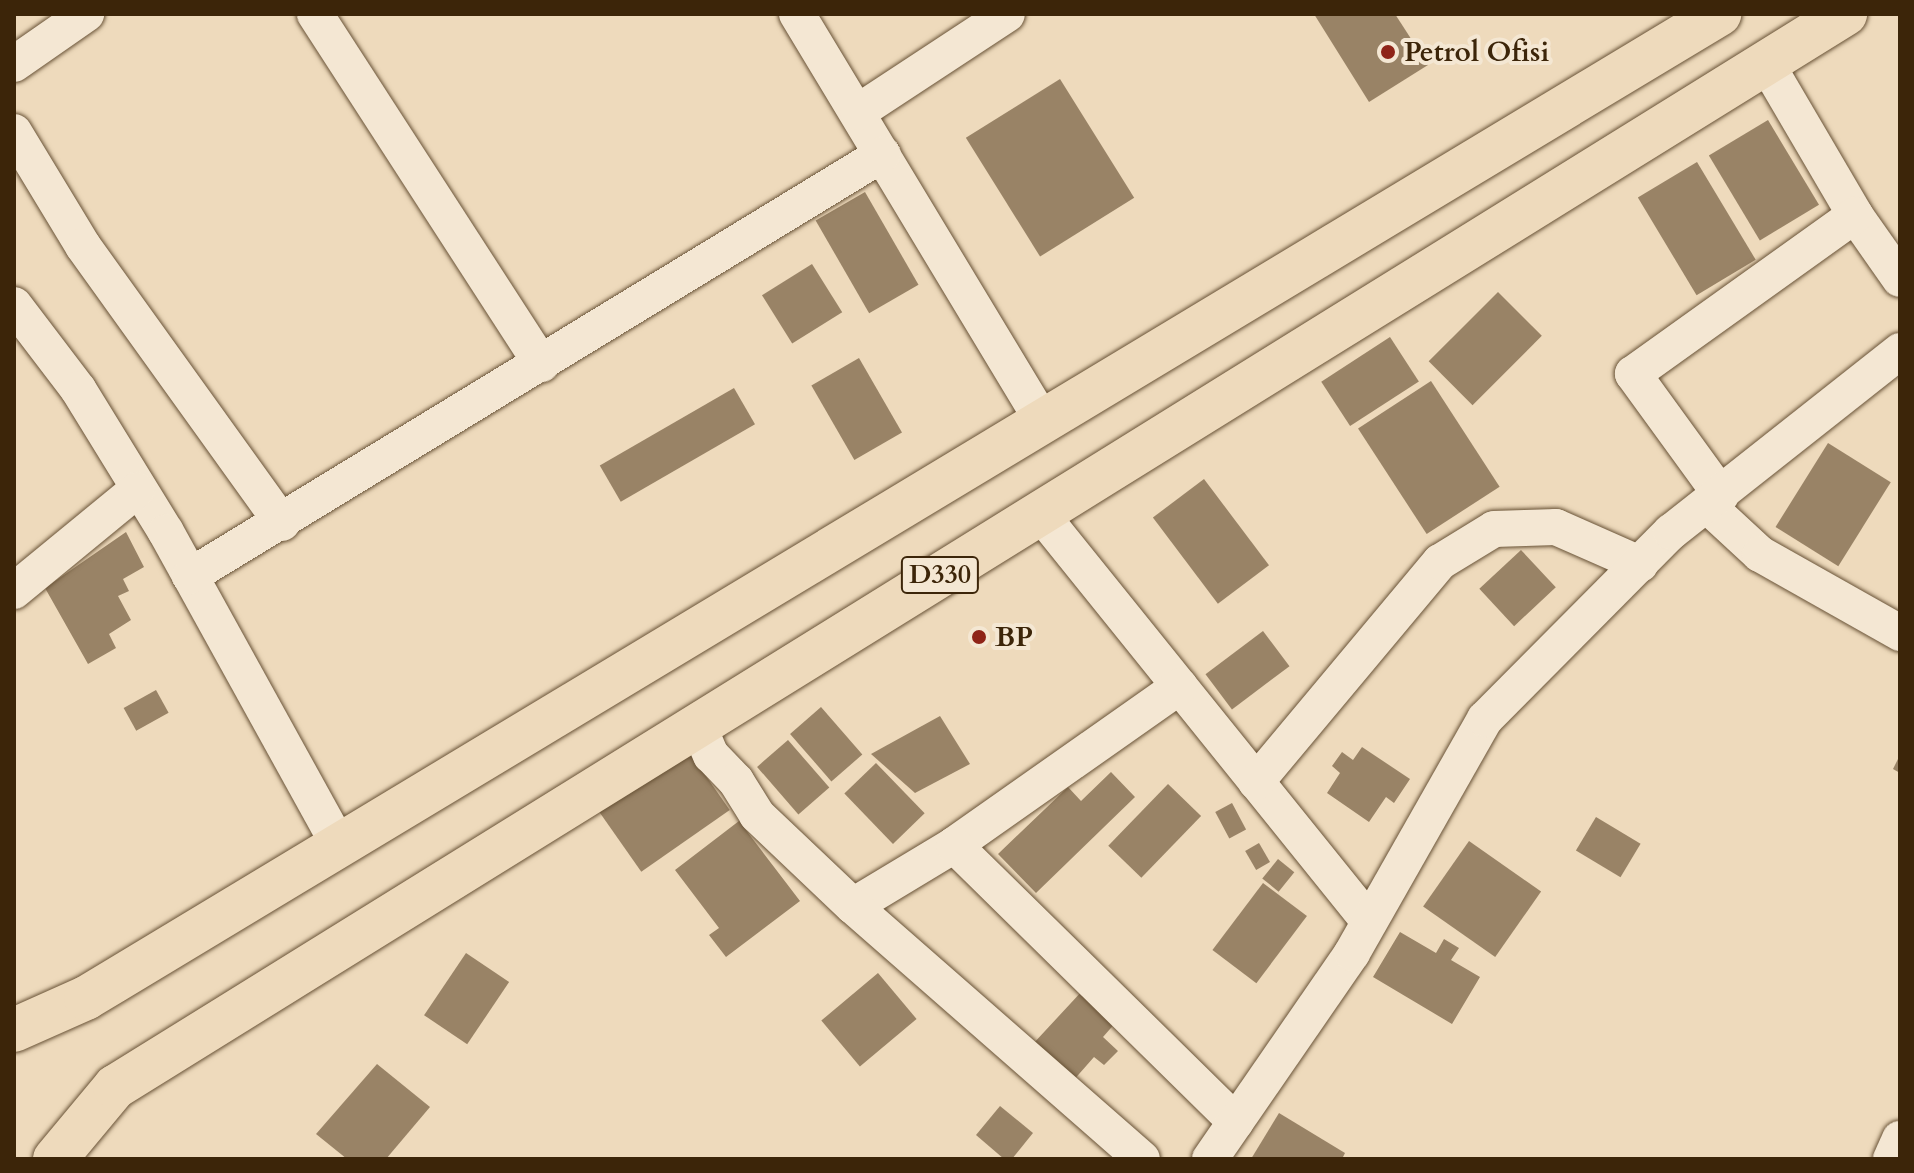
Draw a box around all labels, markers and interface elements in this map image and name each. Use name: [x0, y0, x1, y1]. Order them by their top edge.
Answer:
place label: Petrol Ofisi: [1404, 35, 1549, 69]
marker: Petrol Ofisi: [1379, 43, 1397, 61]
road number: D330: [900, 553, 980, 597]
place label: BP: [995, 620, 1033, 654]
marker: BP: [970, 628, 988, 646]

